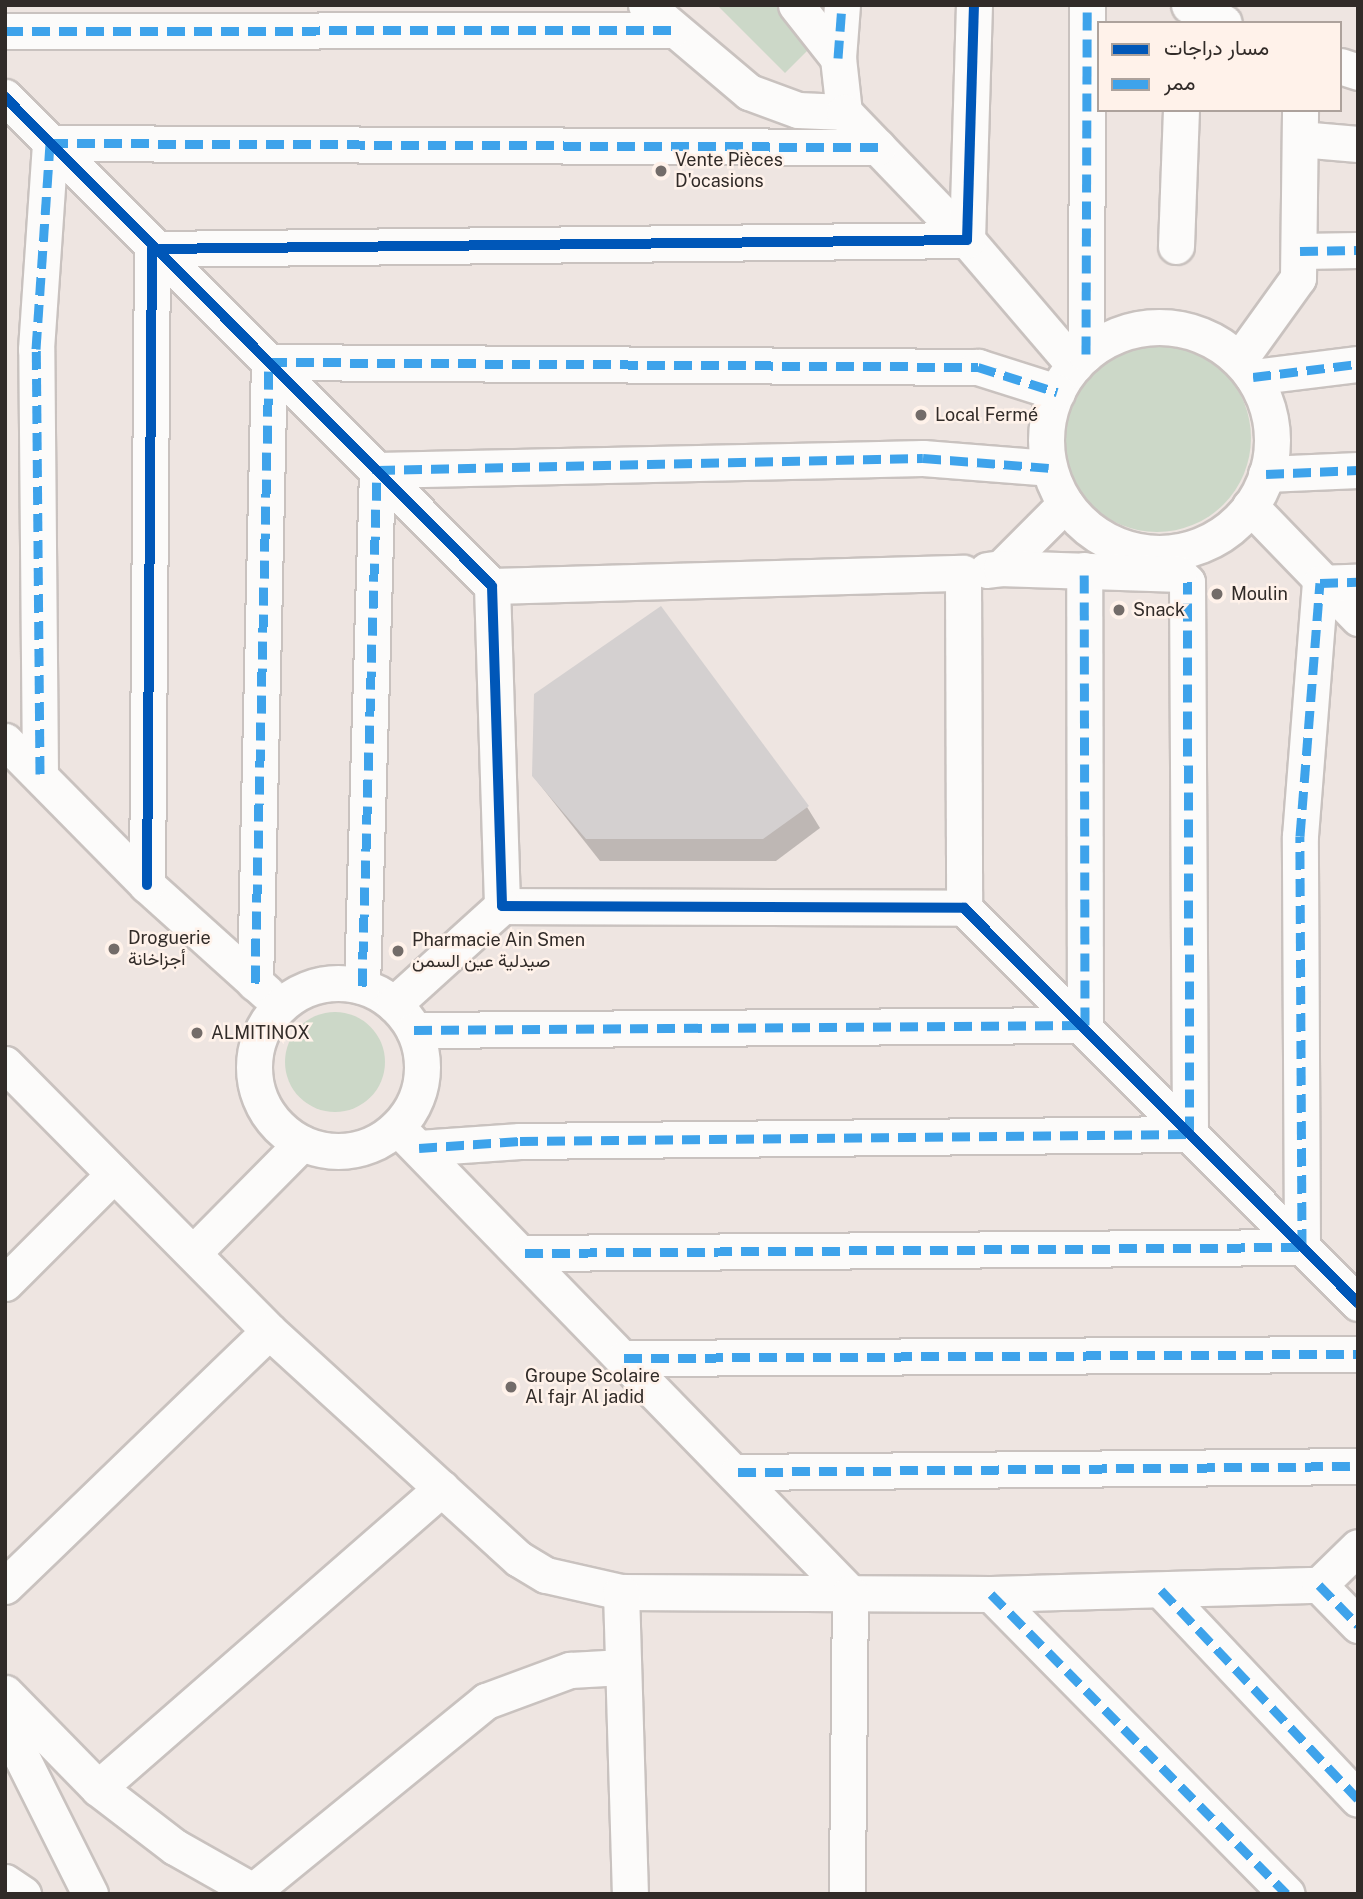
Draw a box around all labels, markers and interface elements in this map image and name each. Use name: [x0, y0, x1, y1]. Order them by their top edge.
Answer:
legend: [1097, 21, 1342, 112]
text: مسار دراجات: [1164, 35, 1269, 60]
text: ممر: [1164, 70, 1195, 95]
place label: Vente Pièces D'ocasions: [675, 150, 783, 192]
marker: Vente Pièces D'ocasions: [653, 163, 669, 179]
place label: Local Fermé: [935, 404, 1038, 426]
marker: Local Fermé: [913, 407, 929, 423]
place label: Moulin: [1231, 583, 1288, 605]
marker: Moulin: [1209, 586, 1225, 602]
place label: Snack: [1133, 599, 1185, 621]
marker: Snack: [1111, 602, 1127, 618]
place label: Droguerie أجزاخانة: [128, 928, 211, 970]
place label: Pharmacie Ain Smen صيدلية عين السمن: [412, 930, 585, 972]
marker: Droguerie أجزاخانة: [106, 941, 122, 957]
marker: Pharmacie Ain Smen صيدلية عين السمن: [390, 943, 406, 959]
place label: ALMITINOX: [211, 1022, 310, 1044]
marker: ALMITINOX: [189, 1025, 205, 1041]
place label: Groupe Scolaire Al fajr Al jadid: [525, 1366, 660, 1408]
marker: Groupe Scolaire Al fajr Al jadid: [503, 1379, 519, 1395]

